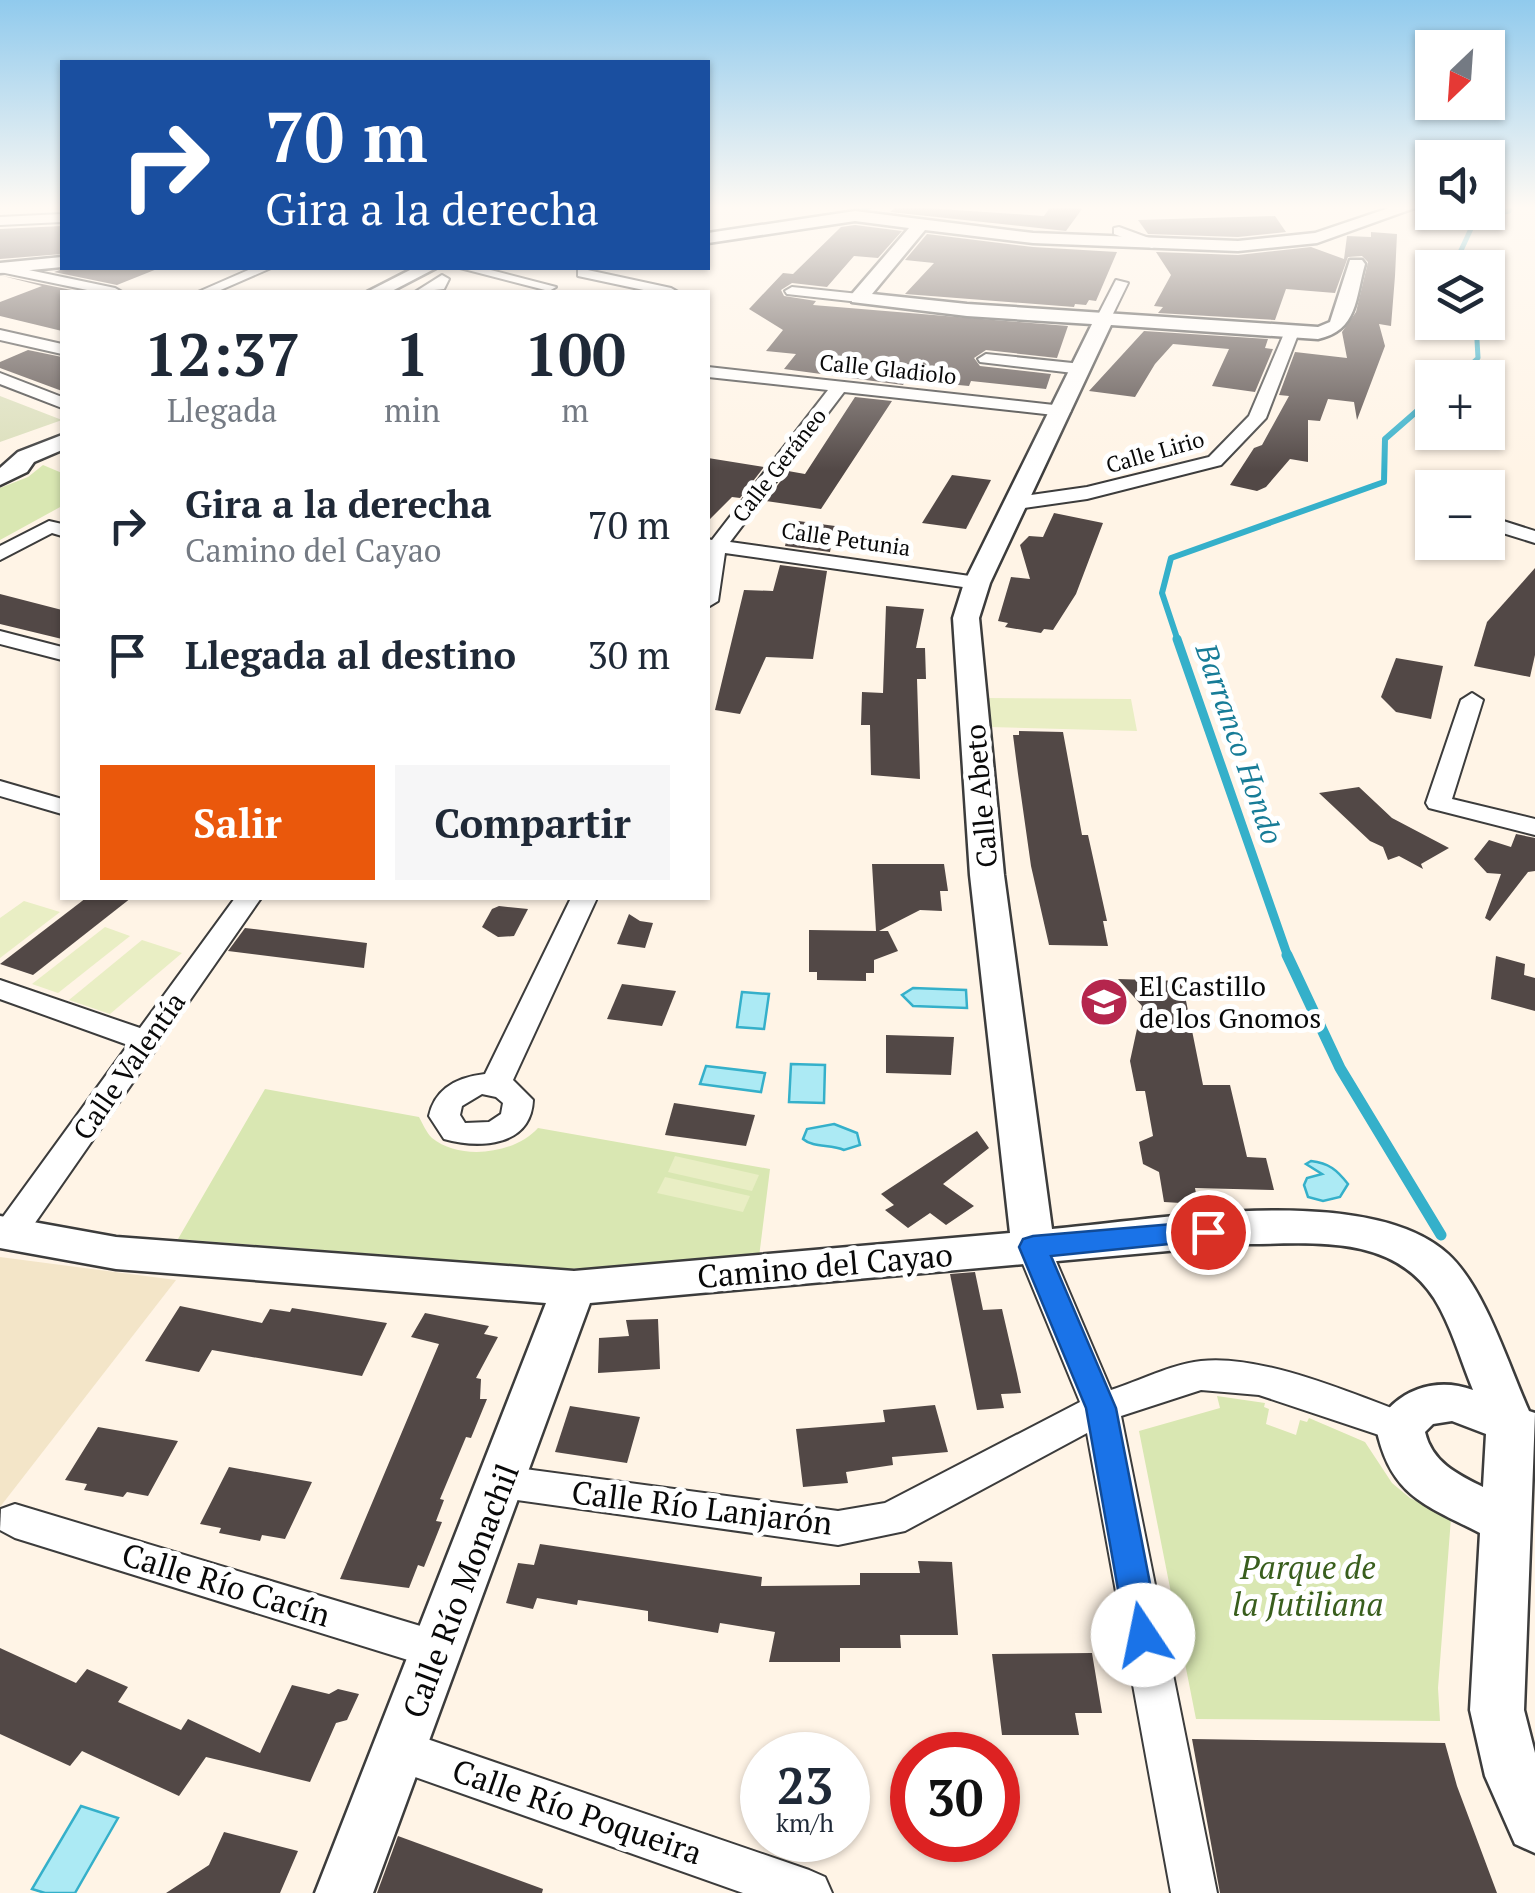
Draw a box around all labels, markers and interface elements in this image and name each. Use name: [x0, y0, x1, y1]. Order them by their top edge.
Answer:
north arrow: [1415, 30, 1505, 120]
map controls: [1415, 30, 1505, 560]
text: 70 m: [265, 89, 428, 182]
icon: right: [100, 100, 230, 230]
button: sound: [1415, 140, 1505, 230]
text: Gira a la derecha: [265, 178, 599, 238]
button: layers: [1415, 250, 1505, 340]
text: 12:37: [144, 314, 300, 393]
text: 1: [395, 314, 429, 393]
text: 100: [524, 314, 626, 393]
street label: Calle Gladiolo: [818, 347, 958, 390]
button: +: [1415, 360, 1505, 450]
text: Llegada: [167, 389, 277, 431]
text: min: [384, 389, 440, 431]
text: m: [561, 389, 589, 431]
street label: Calle Geráneo: [725, 402, 832, 528]
street label: Calle Lirio: [1102, 424, 1207, 479]
button: −: [1415, 470, 1505, 560]
text: Gira a la derecha: [185, 479, 492, 529]
icon: right: [100, 498, 155, 553]
text: 70 m: [587, 500, 670, 550]
street label: Calle Petunia: [780, 515, 912, 562]
text: Camino del Cayao: [185, 529, 442, 571]
icon: arrive: [100, 628, 155, 683]
text: Llegada al destino: [185, 630, 516, 680]
text: 30 m: [587, 630, 670, 680]
water label: Barranco Hondo: [1187, 637, 1293, 849]
street label: Calle Abeto: [956, 723, 1005, 869]
button: Salir: [100, 765, 375, 880]
button: Compartir: [395, 765, 670, 880]
place label: El Castillo de los Gnomos: [1139, 967, 1321, 1036]
school or university icon: El Castillo de los Gnomos: [1078, 976, 1130, 1028]
street label: Calle Valentía: [64, 985, 193, 1147]
pin: [1166, 1190, 1251, 1275]
icon: arrive: [1181, 1205, 1236, 1260]
street label: Camino del Cayao: [695, 1233, 955, 1297]
street label: Calle Río Monachil: [392, 1458, 528, 1724]
street label: Calle Río Lanjarón: [569, 1470, 835, 1544]
street label: Calle Río Cacín: [117, 1532, 336, 1636]
park label: Parque de la Jutiliana: [1233, 1546, 1383, 1625]
position arrow: [1091, 1583, 1195, 1687]
speed limit sign: 30: [890, 1732, 1020, 1862]
street label: Calle Río Poqueira: [447, 1749, 708, 1873]
text: 23: [777, 1752, 833, 1818]
text: km/h: [776, 1806, 834, 1839]

